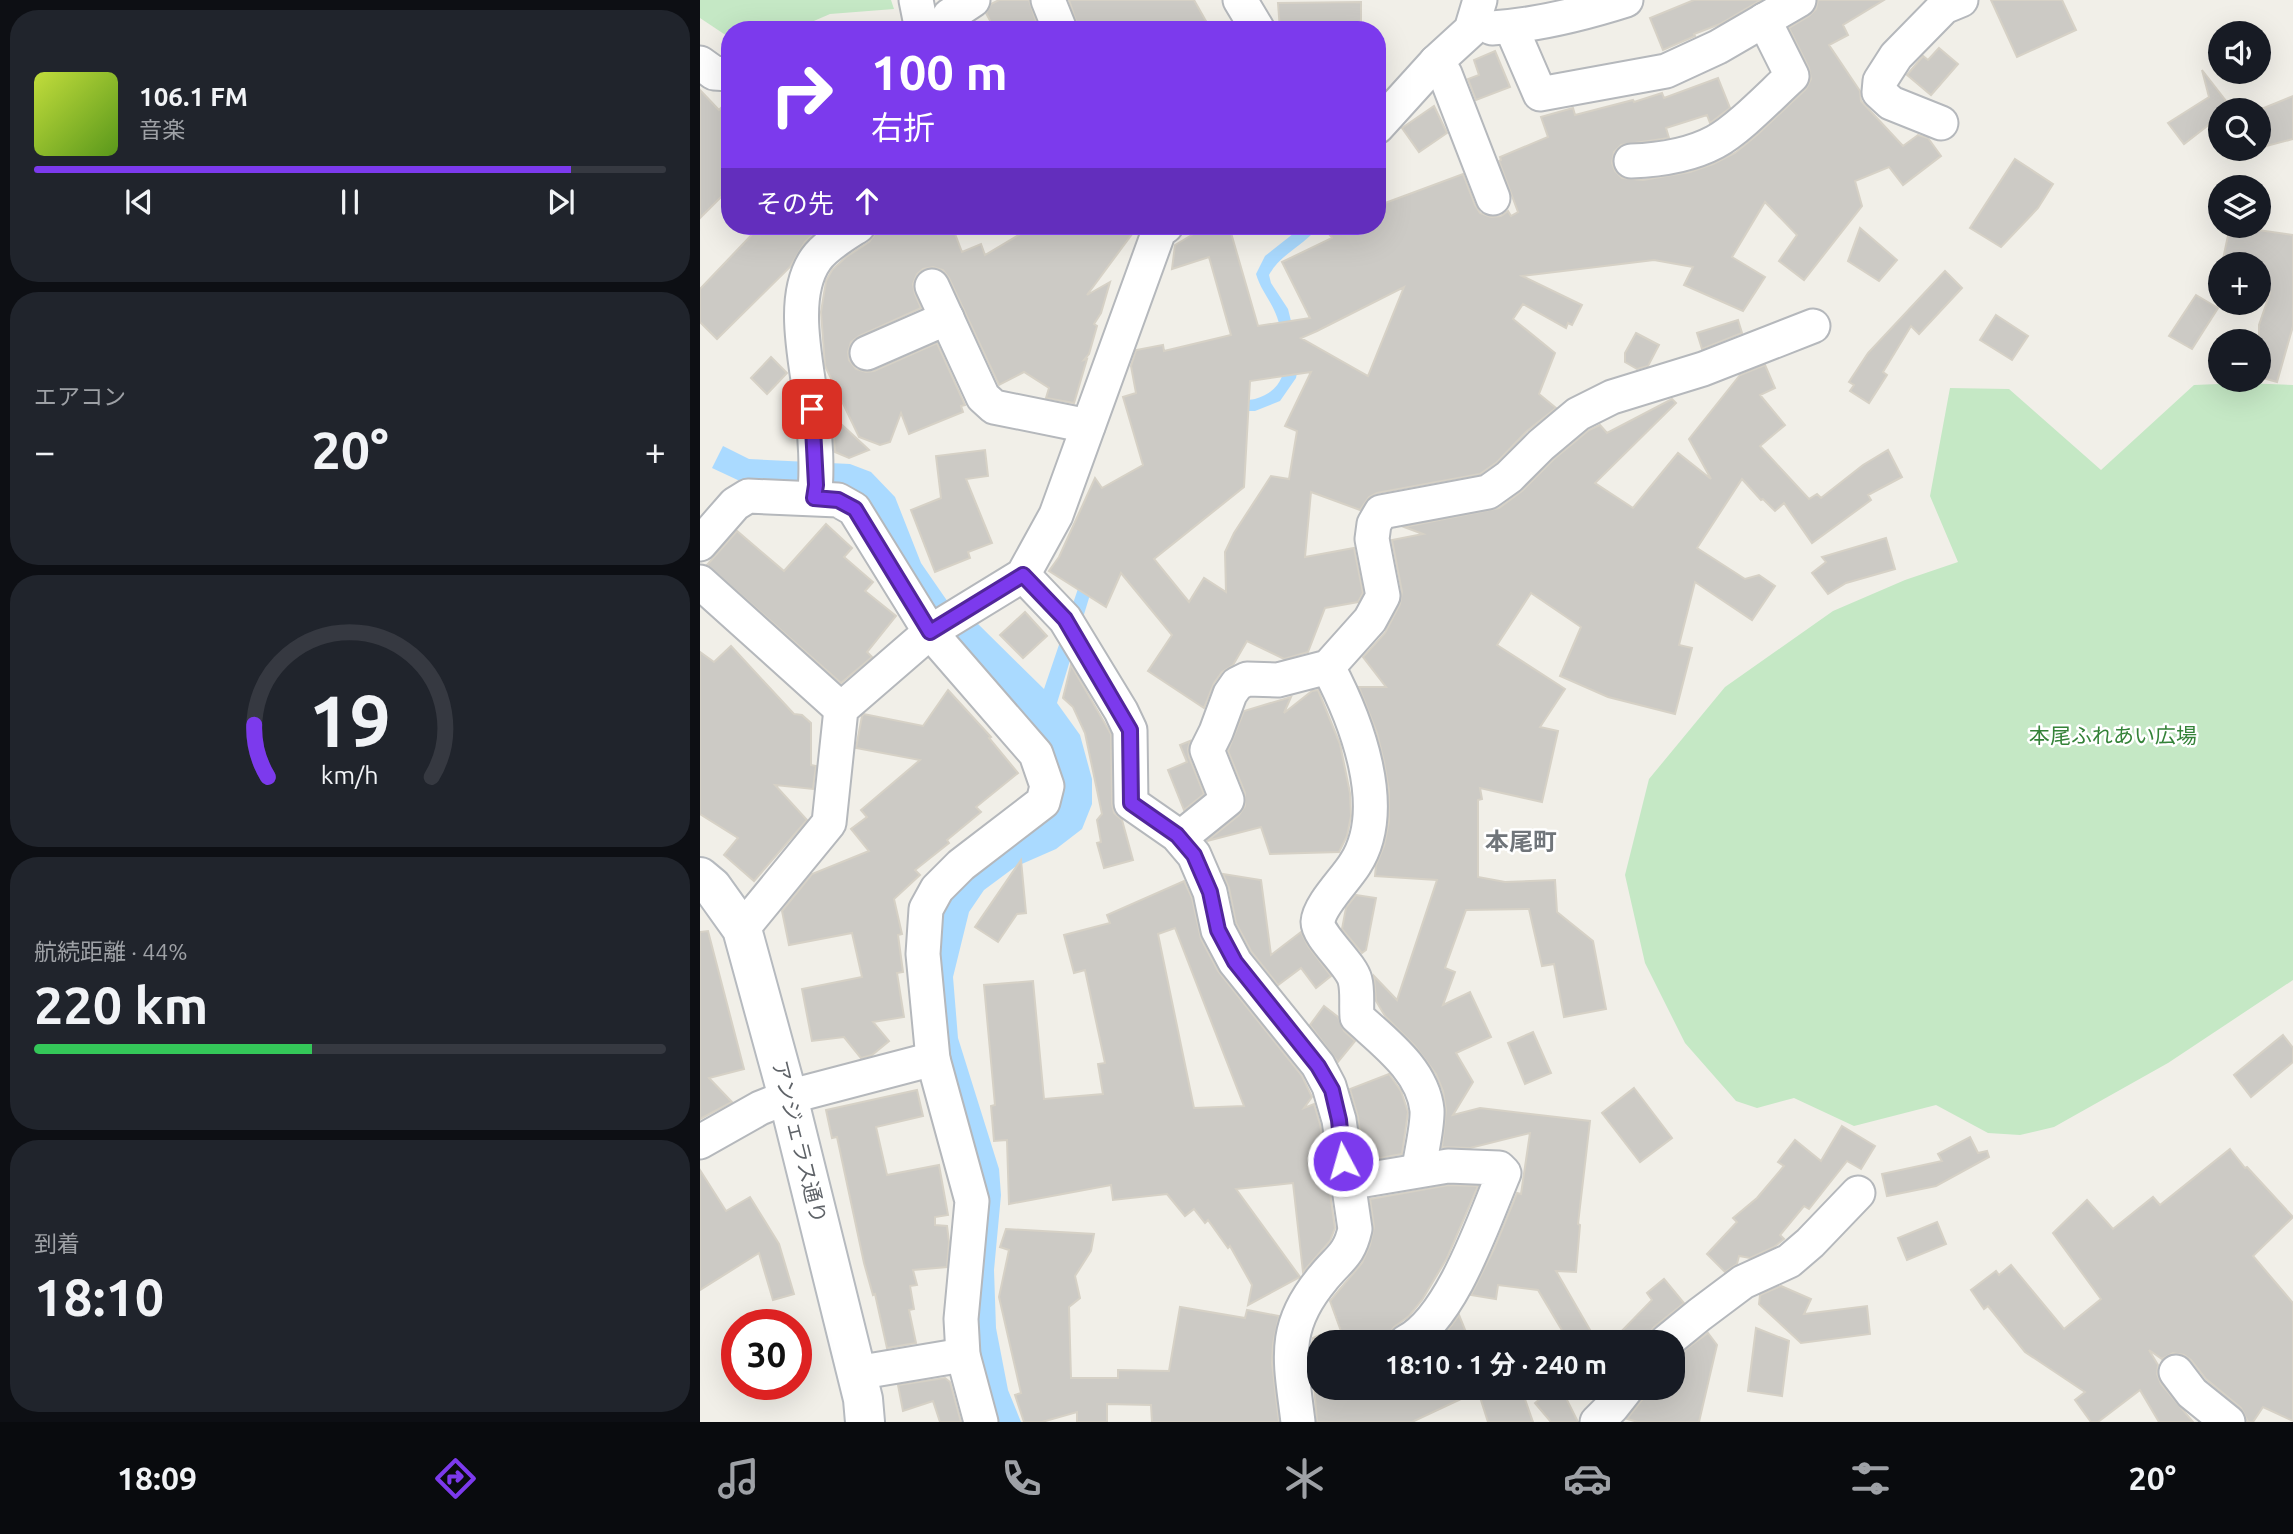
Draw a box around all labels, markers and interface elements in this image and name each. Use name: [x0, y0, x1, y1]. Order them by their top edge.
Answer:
map controls: [2208, 21, 2271, 392]
button: sound: [2208, 21, 2271, 84]
text: 100 m: [871, 44, 1008, 99]
icon: right: [756, 49, 847, 140]
text: 106.1 FM: [139, 82, 248, 111]
button: search: [2208, 98, 2271, 161]
text: 右折: [871, 109, 935, 145]
text: 音楽: [139, 117, 185, 142]
button: layers: [2208, 175, 2271, 238]
icon: ahead: [848, 182, 886, 220]
icon: previous: [120, 183, 158, 221]
icon: pause: [331, 183, 369, 221]
icon: next: [542, 183, 580, 221]
text: その先: [756, 189, 834, 218]
button: +: [2208, 252, 2271, 315]
button: −: [2208, 329, 2271, 392]
pin: [782, 379, 842, 439]
text: エアコン: [34, 384, 126, 409]
icon: arrive: [793, 390, 831, 428]
text: 20°: [311, 421, 389, 479]
text: −: [34, 430, 55, 472]
text: +: [645, 430, 666, 472]
text: 19: [309, 679, 391, 761]
park label: 本尾ふれあい広場: [2029, 723, 2197, 747]
text: km/h: [321, 761, 379, 789]
district label: 本尾町: [1485, 828, 1557, 855]
text: 航続距離 · 44%: [34, 939, 187, 964]
text: 220 km: [34, 976, 208, 1034]
street label: アンジェラス通り: [768, 1058, 832, 1226]
position arrow: [1306, 1124, 1380, 1198]
text: 到着: [34, 1231, 80, 1256]
text: 18:10: [34, 1268, 164, 1326]
speed limit sign: 30: [721, 1309, 812, 1400]
text: 18:10 · 1 分 · 240 m: [1385, 1350, 1607, 1379]
icon: directions: [431, 1454, 480, 1503]
icon: music: [714, 1454, 763, 1503]
icon: phone: [997, 1454, 1046, 1503]
icon: climate: [1280, 1454, 1329, 1503]
icon: car: [1563, 1454, 1612, 1503]
icon: filters: [1846, 1454, 1895, 1503]
text: 18:09: [117, 1460, 197, 1496]
text: 20°: [2129, 1460, 2176, 1496]

